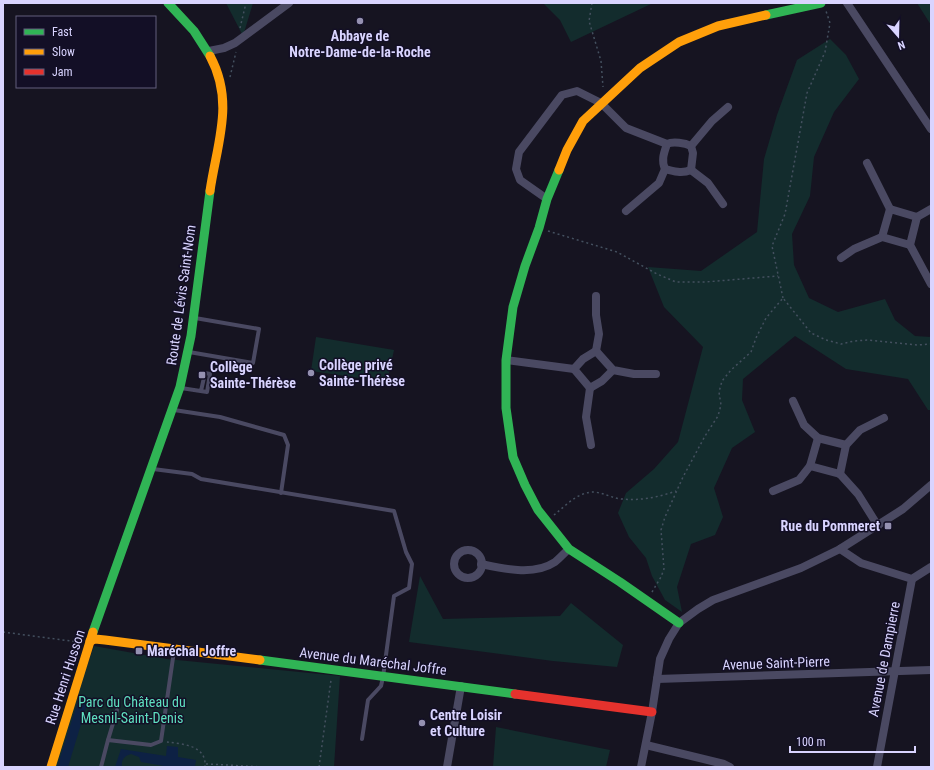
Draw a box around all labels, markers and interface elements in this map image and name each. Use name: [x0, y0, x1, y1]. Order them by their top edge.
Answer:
legend: [16, 16, 156, 88]
marker: Abbaye de Notre-Dame-de-la-Roche: [355, 16, 365, 26]
north arrow: [878, 16, 918, 56]
text: Fast: [52, 25, 73, 39]
place label: Abbaye de Notre-Dame-de-la-Roche: [289, 28, 431, 60]
text: N: [896, 38, 907, 52]
text: Slow: [52, 45, 75, 59]
text: Jam: [52, 65, 73, 79]
street label: Route de Lévis Saint-Nom: [163, 224, 199, 366]
place label: Collège privé Sainte-Thérèse: [319, 357, 405, 389]
place label: Collège Sainte-Thérèse: [210, 359, 296, 391]
marker: Collège privé Sainte-Thérèse: [306, 368, 316, 378]
marker: Collège Sainte-Thérèse: [197, 370, 207, 380]
place label: Rue du Pommeret: [781, 518, 880, 534]
marker: Rue du Pommeret: [883, 521, 893, 531]
street label: Avenue de Dampierre: [865, 600, 903, 718]
street label: Rue Henri Husson: [42, 628, 88, 726]
place label: Maréchal Joffre: [147, 643, 237, 659]
street label: Avenue du Maréchal Joffre: [299, 644, 448, 678]
marker: Maréchal Joffre: [134, 646, 144, 656]
street label: Avenue Saint-Pierre: [722, 653, 830, 673]
park label: Parc du Château du Mesnil-Saint-Denis: [78, 694, 186, 726]
place label: Centre Loisir et Culture: [430, 707, 502, 739]
marker: Centre Loisir et Culture: [417, 718, 427, 728]
scale bar: [790, 728, 915, 754]
text: 100 m: [796, 735, 826, 749]

